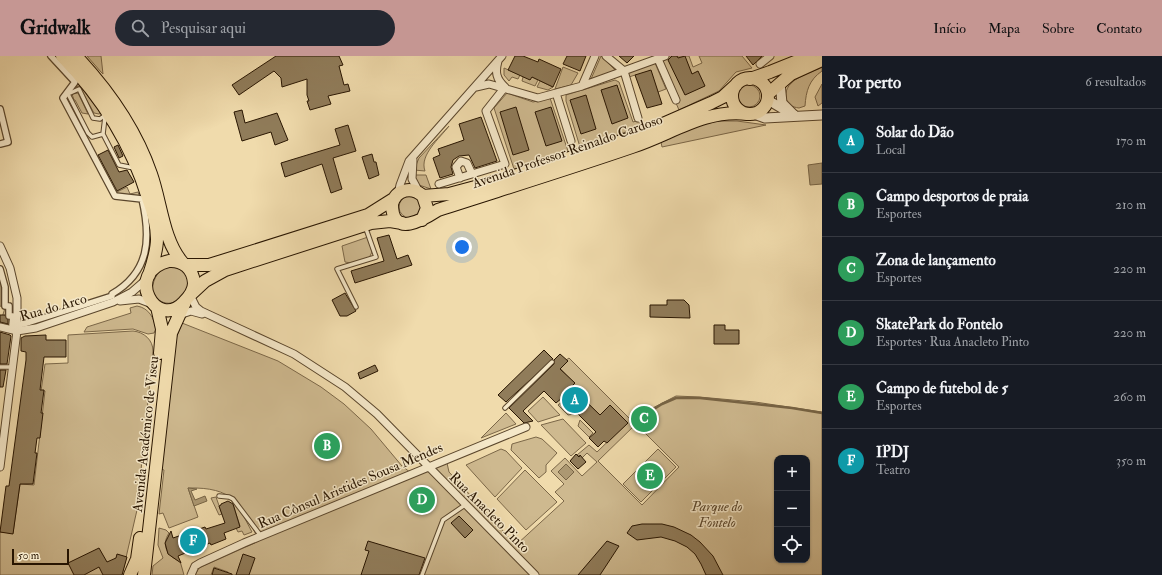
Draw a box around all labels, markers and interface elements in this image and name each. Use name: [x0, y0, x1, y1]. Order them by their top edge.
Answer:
search box: [115, 10, 395, 46]
text: Gridwalk: [20, 16, 91, 40]
icon: search: [129, 17, 151, 39]
text: Pesquisar aqui: [161, 19, 246, 38]
text: Início: [933, 20, 966, 37]
text: Mapa: [988, 20, 1020, 37]
text: Sobre: [1042, 20, 1074, 37]
text: Contato: [1096, 20, 1142, 37]
text: Por perto: [838, 72, 901, 93]
text: 6 resultados: [1085, 74, 1146, 90]
street label: Avenida Professor Reinaldo Cardoso: [469, 111, 665, 192]
text: Solar do Dão: [876, 123, 954, 142]
text: A: [847, 133, 855, 149]
text: 170 m: [1116, 133, 1146, 149]
text: Local: [876, 142, 906, 158]
text: Campo desportos de praia: [876, 187, 1028, 206]
text: B: [847, 197, 855, 213]
text: 210 m: [1115, 197, 1146, 213]
text: Esportes: [876, 206, 922, 222]
your location: [452, 237, 472, 257]
text: Zona de lançamento: [876, 251, 996, 270]
text: C: [846, 261, 856, 277]
text: 220 m: [1113, 261, 1146, 277]
text: Esportes: [876, 270, 922, 286]
street label: Rua do Arco: [18, 290, 89, 325]
text: SkatePark do Fontelo: [876, 315, 1003, 334]
text: D: [846, 325, 856, 341]
text: 220 m: [1113, 325, 1146, 341]
text: Esportes · Rua Anacleto Pinto: [876, 334, 1029, 350]
street label: Avenida Académico de Viseu: [129, 355, 162, 514]
text: Campo de futebol de 5: [876, 379, 1008, 398]
pin: A: [562, 385, 588, 415]
text: E: [846, 389, 856, 405]
text: 260 m: [1113, 389, 1146, 405]
text: Esportes: [876, 398, 922, 414]
pin: C: [631, 404, 657, 434]
pin: B: [314, 431, 340, 461]
street label: Rua Cônsul Aristides Sousa Mendes: [255, 439, 445, 532]
text: IPDJ: [876, 443, 909, 462]
text: F: [847, 453, 855, 469]
text: 350 m: [1116, 453, 1146, 469]
map controls: [774, 455, 810, 563]
button: +: [774, 455, 810, 491]
pin: E: [637, 461, 663, 491]
text: Teatro: [876, 462, 910, 478]
street label: Rua Anacleto Pinto: [446, 468, 534, 556]
pin: D: [409, 485, 435, 515]
button: −: [774, 491, 810, 527]
park label: Parque do Fontelo: [690, 498, 743, 531]
pin: F: [180, 526, 206, 556]
button: locate: [774, 527, 810, 563]
scale bar: [12, 547, 69, 566]
text: 50 m: [18, 549, 39, 562]

